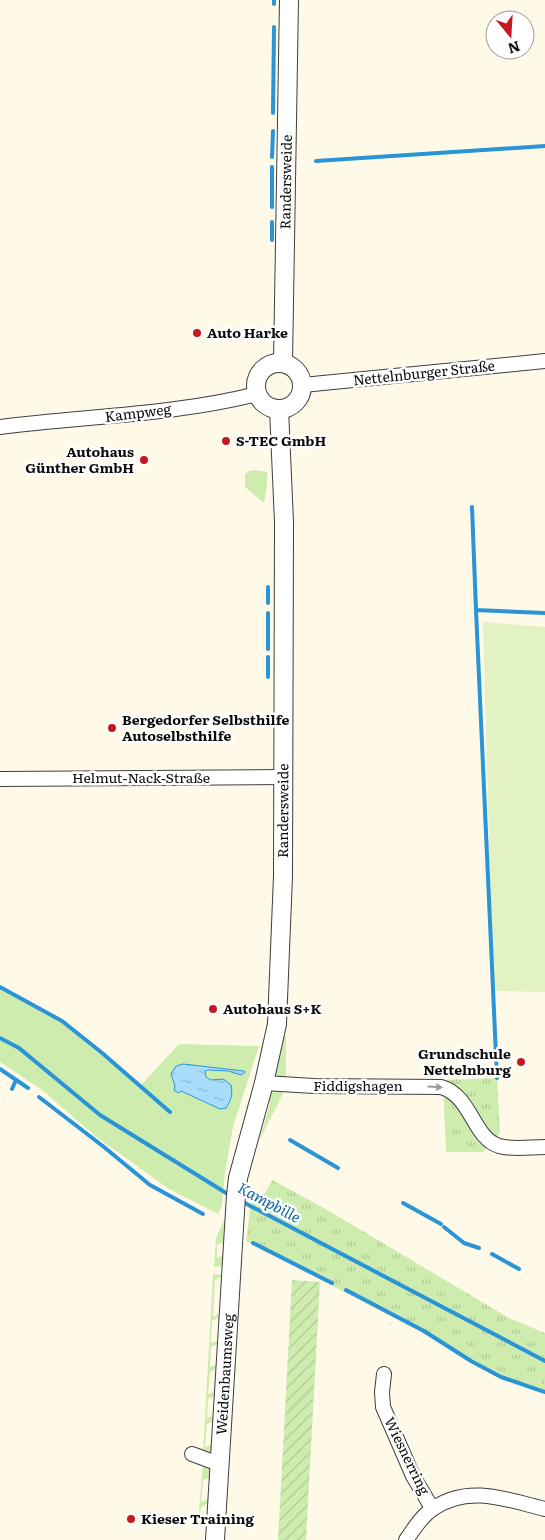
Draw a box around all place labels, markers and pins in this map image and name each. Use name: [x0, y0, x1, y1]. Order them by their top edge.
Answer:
place label: Auto Harke: [207, 322, 288, 342]
marker: Auto Harke: [191, 327, 203, 339]
place label: S-TEC GmbH: [236, 430, 326, 450]
marker: S-TEC GmbH: [220, 435, 232, 447]
place label: Autohaus Günther GmbH: [25, 441, 134, 477]
marker: Autohaus Günther GmbH: [138, 454, 150, 466]
place label: Bergedorfer Selbsthilfe Autoselbsthilfe: [122, 709, 289, 745]
marker: Bergedorfer Selbsthilfe Autoselbsthilfe: [106, 722, 118, 734]
place label: Autohaus S+K: [223, 998, 321, 1018]
marker: Autohaus S+K: [207, 1003, 219, 1015]
place label: Grundschule Nettelnburg: [418, 1043, 512, 1079]
marker: Grundschule Nettelnburg: [515, 1056, 527, 1068]
place label: Kieser Training: [141, 1508, 255, 1528]
marker: Kieser Training: [125, 1513, 137, 1525]

